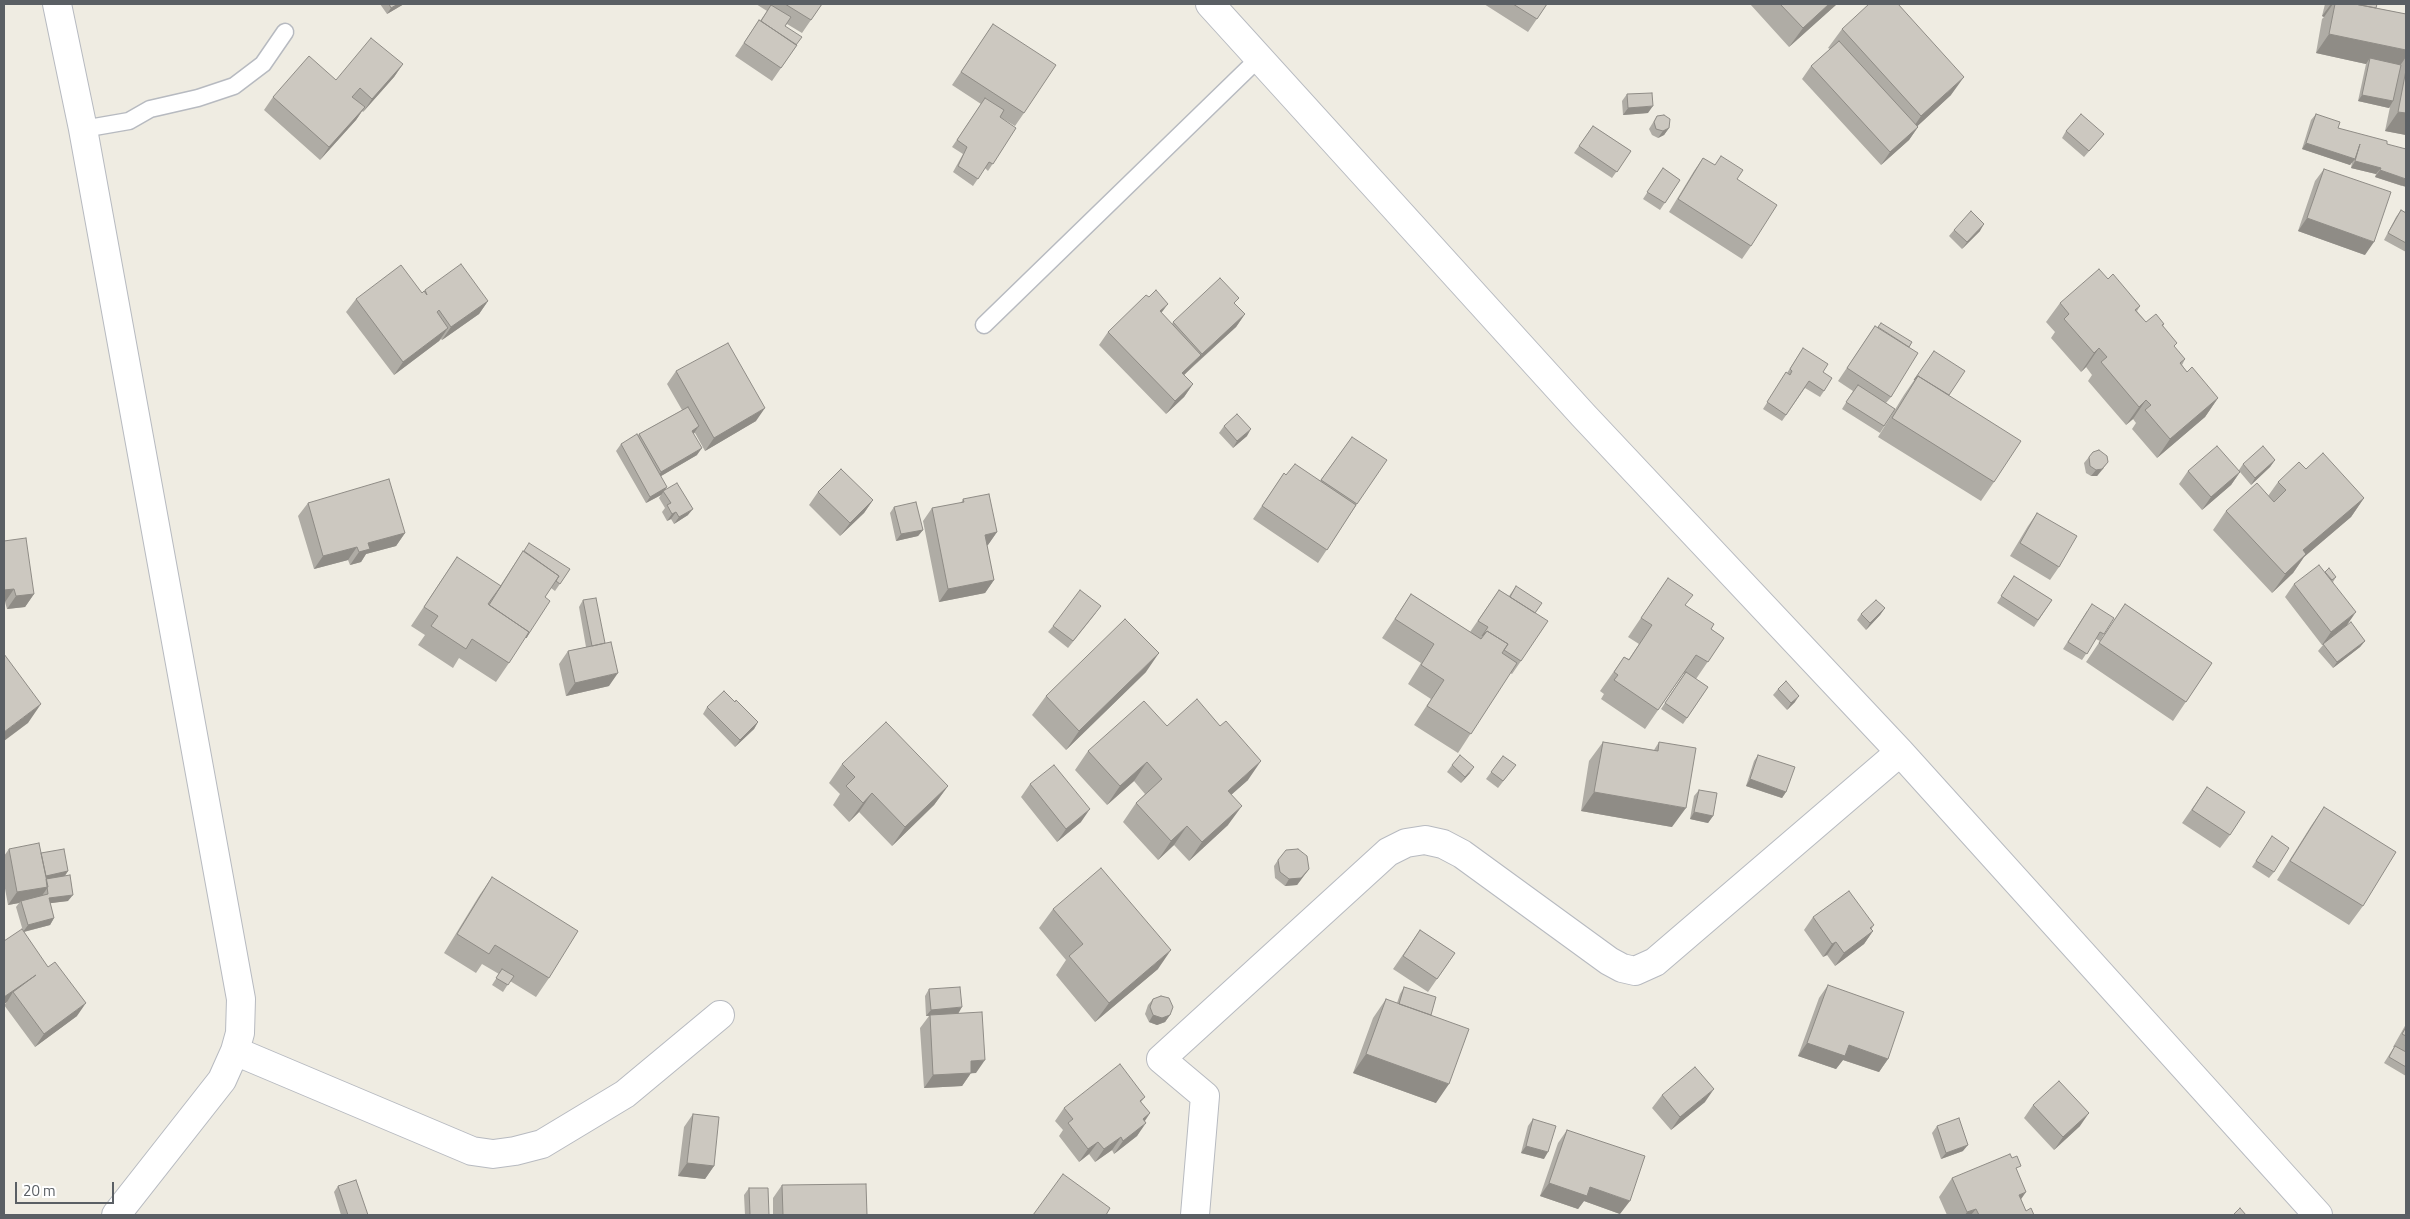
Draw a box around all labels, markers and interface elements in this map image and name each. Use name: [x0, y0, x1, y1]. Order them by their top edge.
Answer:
scale bar: [18, 1172, 116, 1204]
text: 20 m: [23, 1179, 56, 1202]

